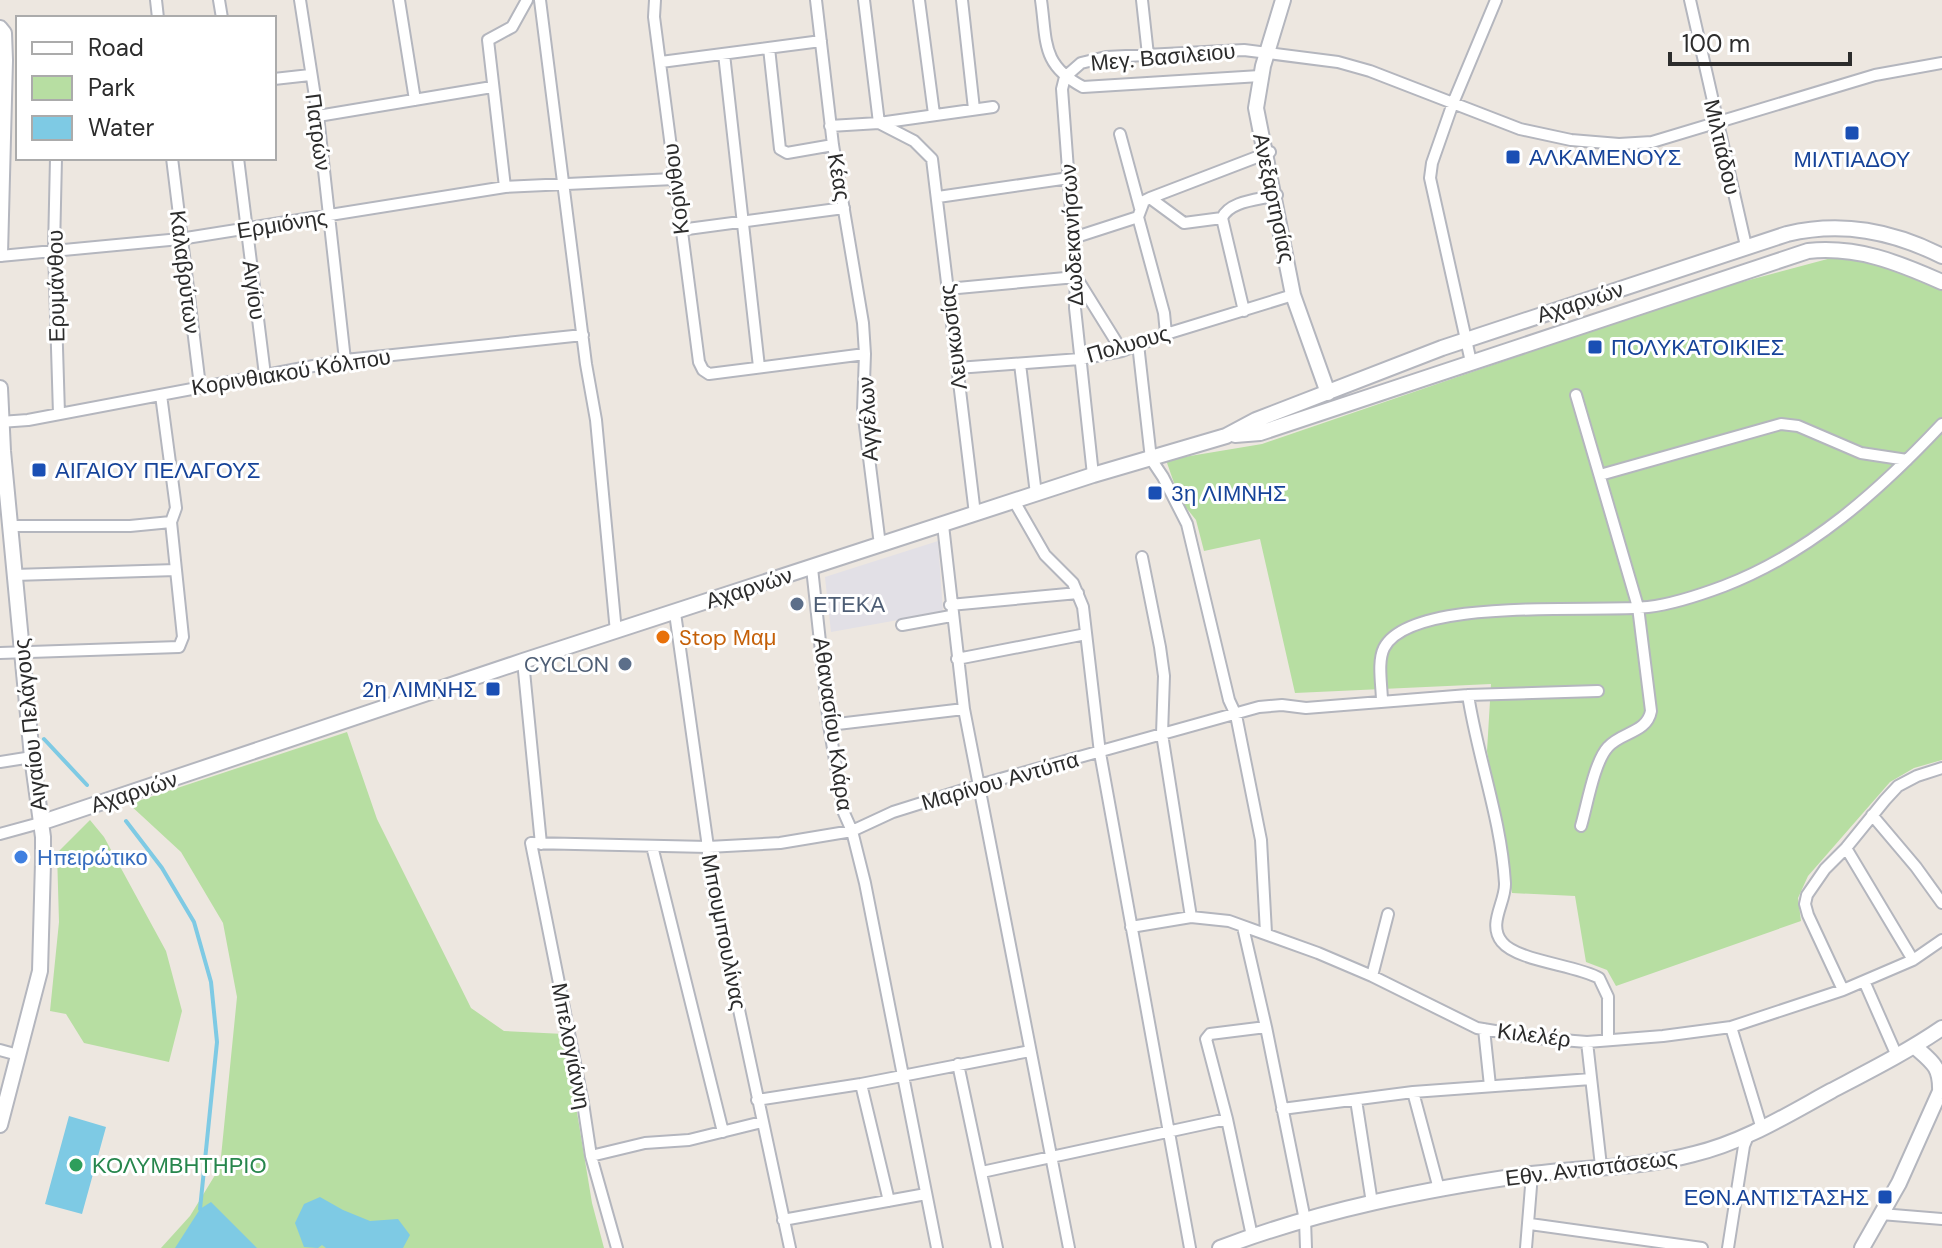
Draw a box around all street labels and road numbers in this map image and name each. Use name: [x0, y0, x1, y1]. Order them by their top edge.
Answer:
street label: Μεγ. Βασιλειου: [1089, 36, 1237, 78]
street label: Πατρών: [298, 91, 338, 173]
street label: Μιλτιάδου: [1697, 96, 1747, 198]
street label: Ανεξαρτησίας: [1246, 130, 1302, 266]
street label: Κορίνθου: [656, 142, 696, 236]
street label: Κέας: [821, 151, 857, 203]
street label: Δωδεκανήσων: [1054, 163, 1090, 307]
street label: Ερμιόνης: [235, 203, 329, 245]
street label: Καλαβρύτων: [163, 209, 207, 335]
street label: Ερυμάνθου: [41, 230, 71, 342]
street label: Αιγίου: [235, 258, 273, 322]
street label: Αχαρνών: [1533, 274, 1627, 330]
street label: Λευκωσίας: [932, 283, 974, 391]
street label: Πολυους: [1083, 318, 1173, 370]
street label: Κορινθιακού Κόλπου: [189, 342, 393, 402]
street label: Αγγέλων: [851, 376, 885, 462]
street label: Αχαρνών: [702, 560, 796, 616]
street label: Αθανασίου Κλάρα: [806, 635, 860, 813]
street label: Αιγαίου Πελάγους: [7, 637, 53, 813]
street label: Μαρίνου Αντύπα: [918, 745, 1082, 817]
street label: Αχαρνών: [87, 764, 181, 820]
street label: Μπουμπουλίνας: [695, 852, 753, 1012]
street label: Μπελογιάννη: [545, 980, 597, 1112]
street label: Κιλελέρ: [1496, 1016, 1572, 1054]
street label: Εθν. Αντιστάσεως: [1503, 1143, 1679, 1193]

